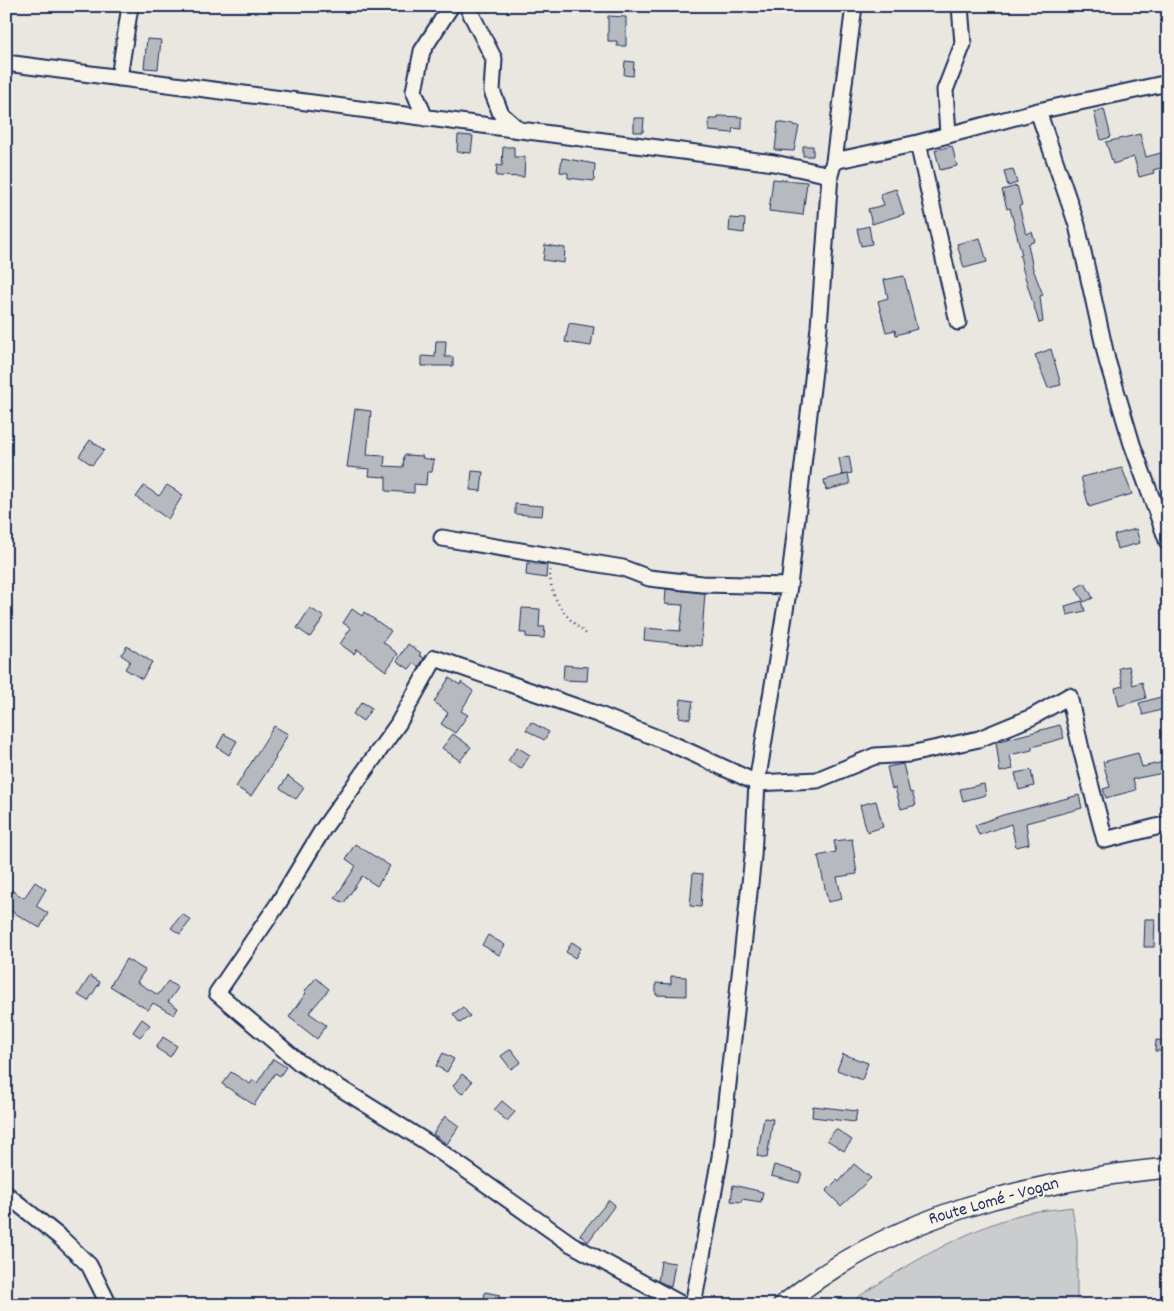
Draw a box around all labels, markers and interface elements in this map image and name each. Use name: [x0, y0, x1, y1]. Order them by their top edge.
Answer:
street label: Route Lomé - Vogan: [926, 1171, 1062, 1233]

